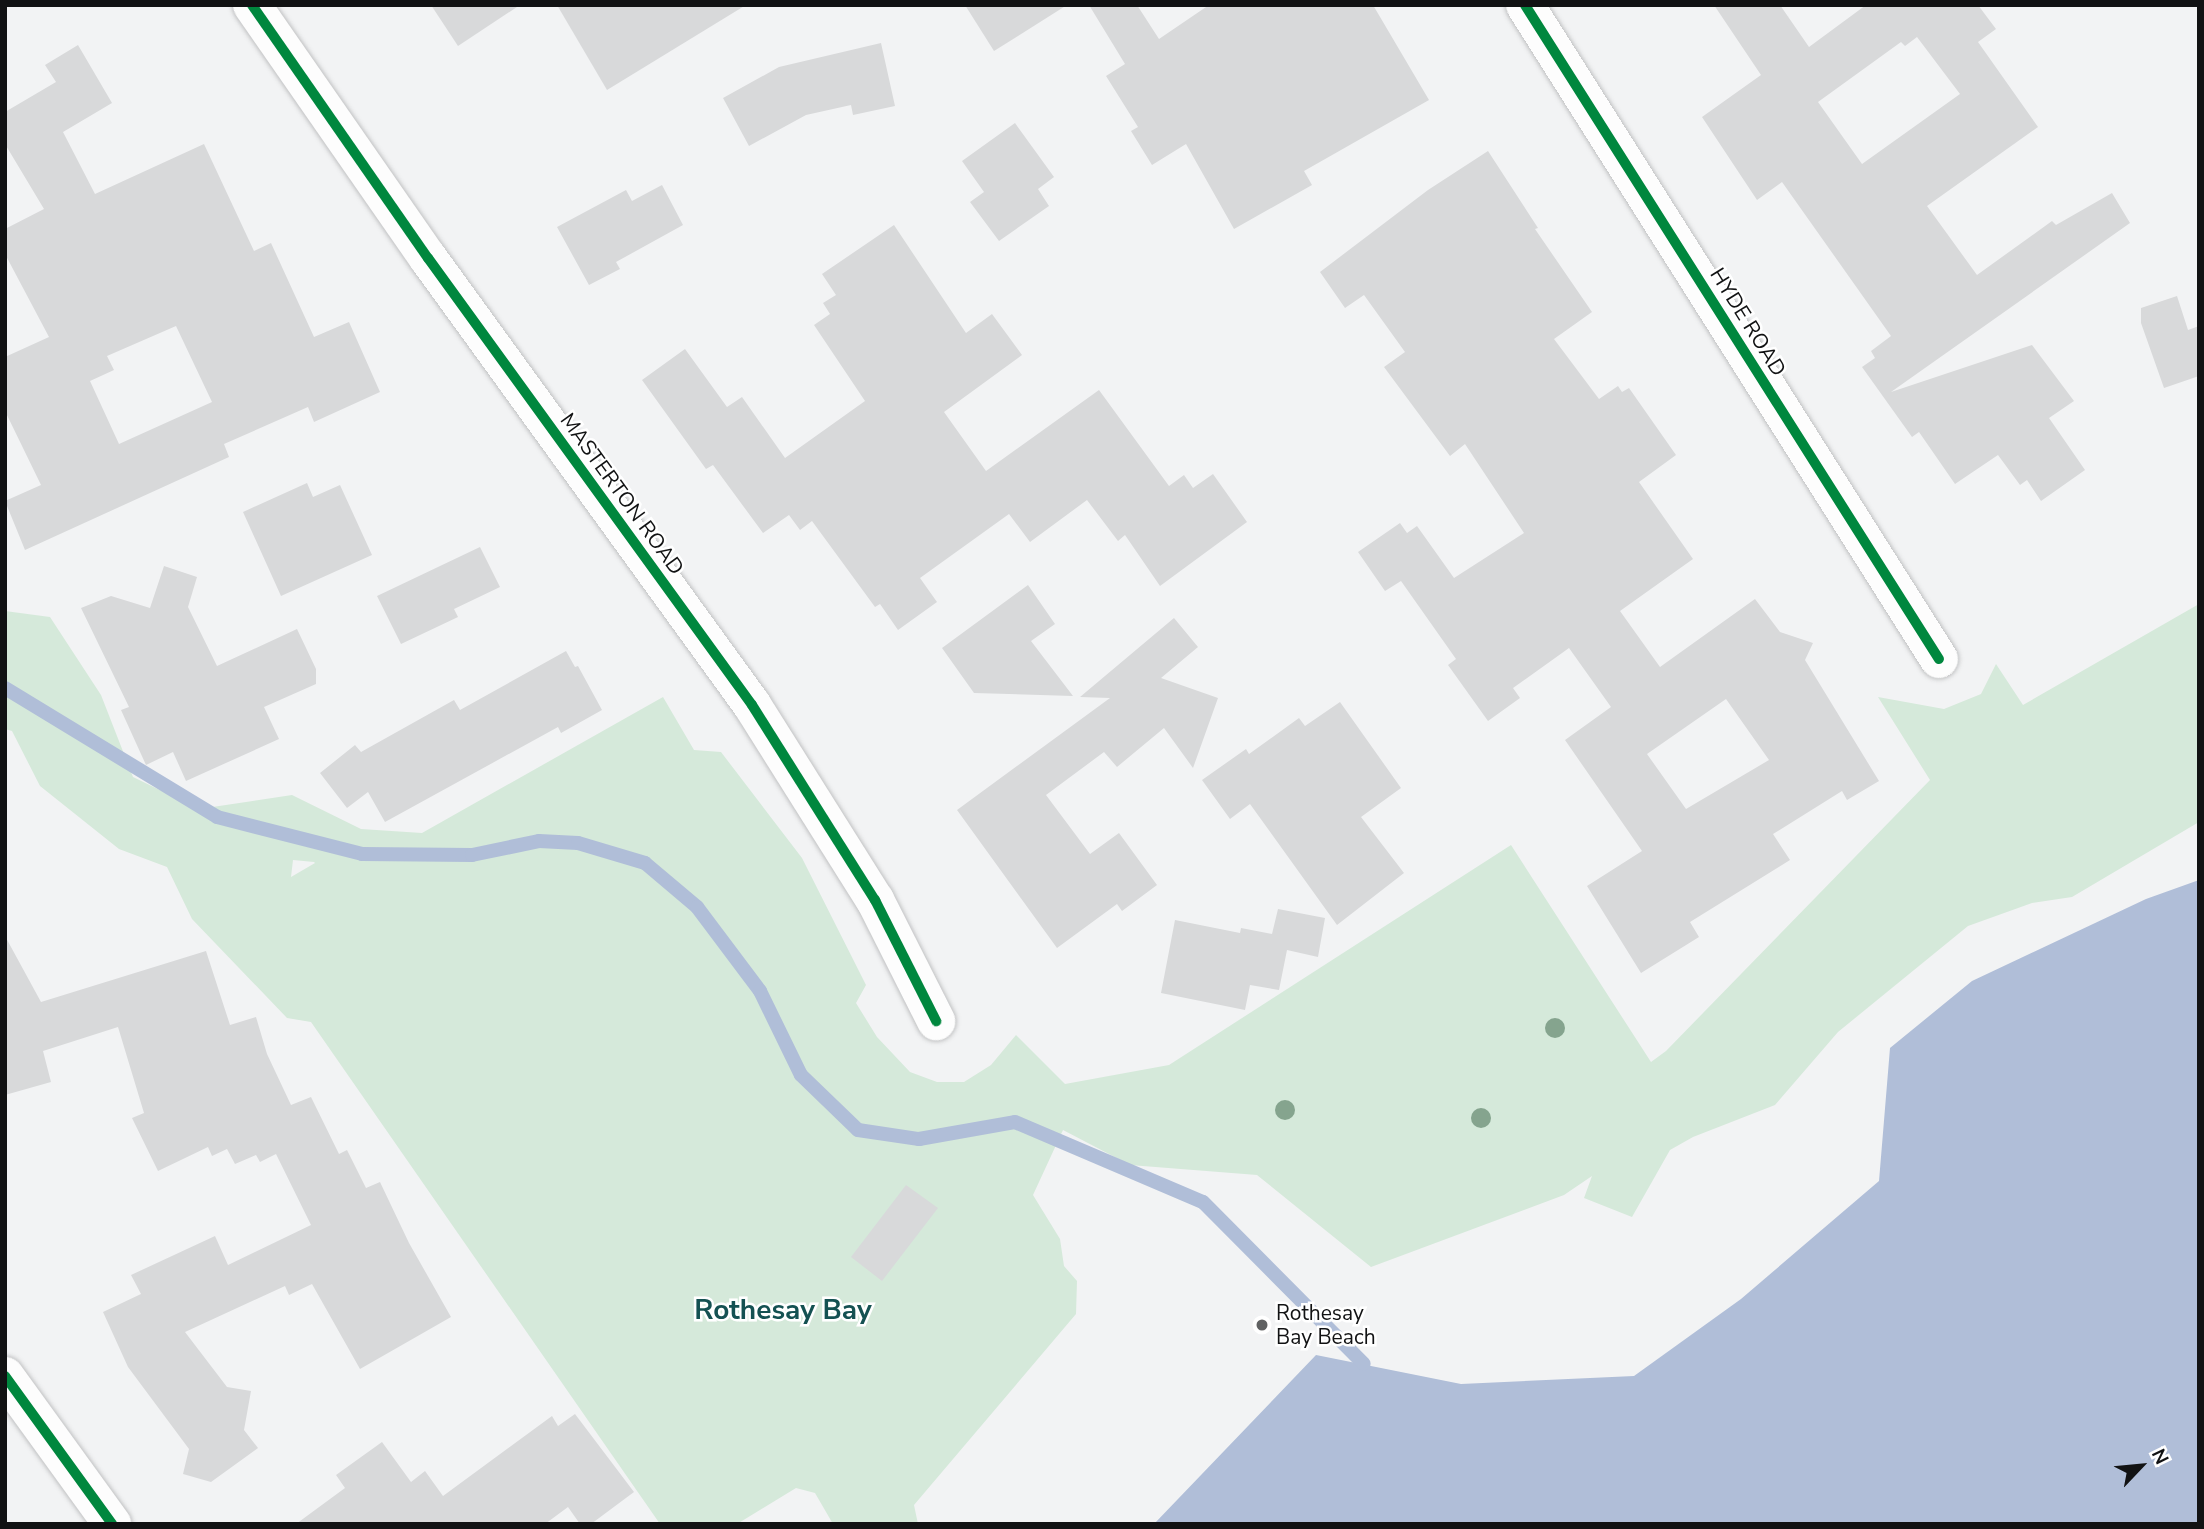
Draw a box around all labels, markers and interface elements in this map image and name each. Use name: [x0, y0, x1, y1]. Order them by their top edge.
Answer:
street label: HYDE ROAD: [1705, 263, 1791, 381]
street label: MASTERTON ROAD: [555, 408, 689, 580]
district label: Rothesay Bay: [694, 1293, 872, 1327]
place label: Rothesay Bay Beach: [1276, 1300, 1376, 1350]
marker: Rothesay Bay Beach: [1254, 1317, 1270, 1333]
north arrow: [2106, 1431, 2176, 1501]
text: N: [2145, 1445, 2175, 1469]

